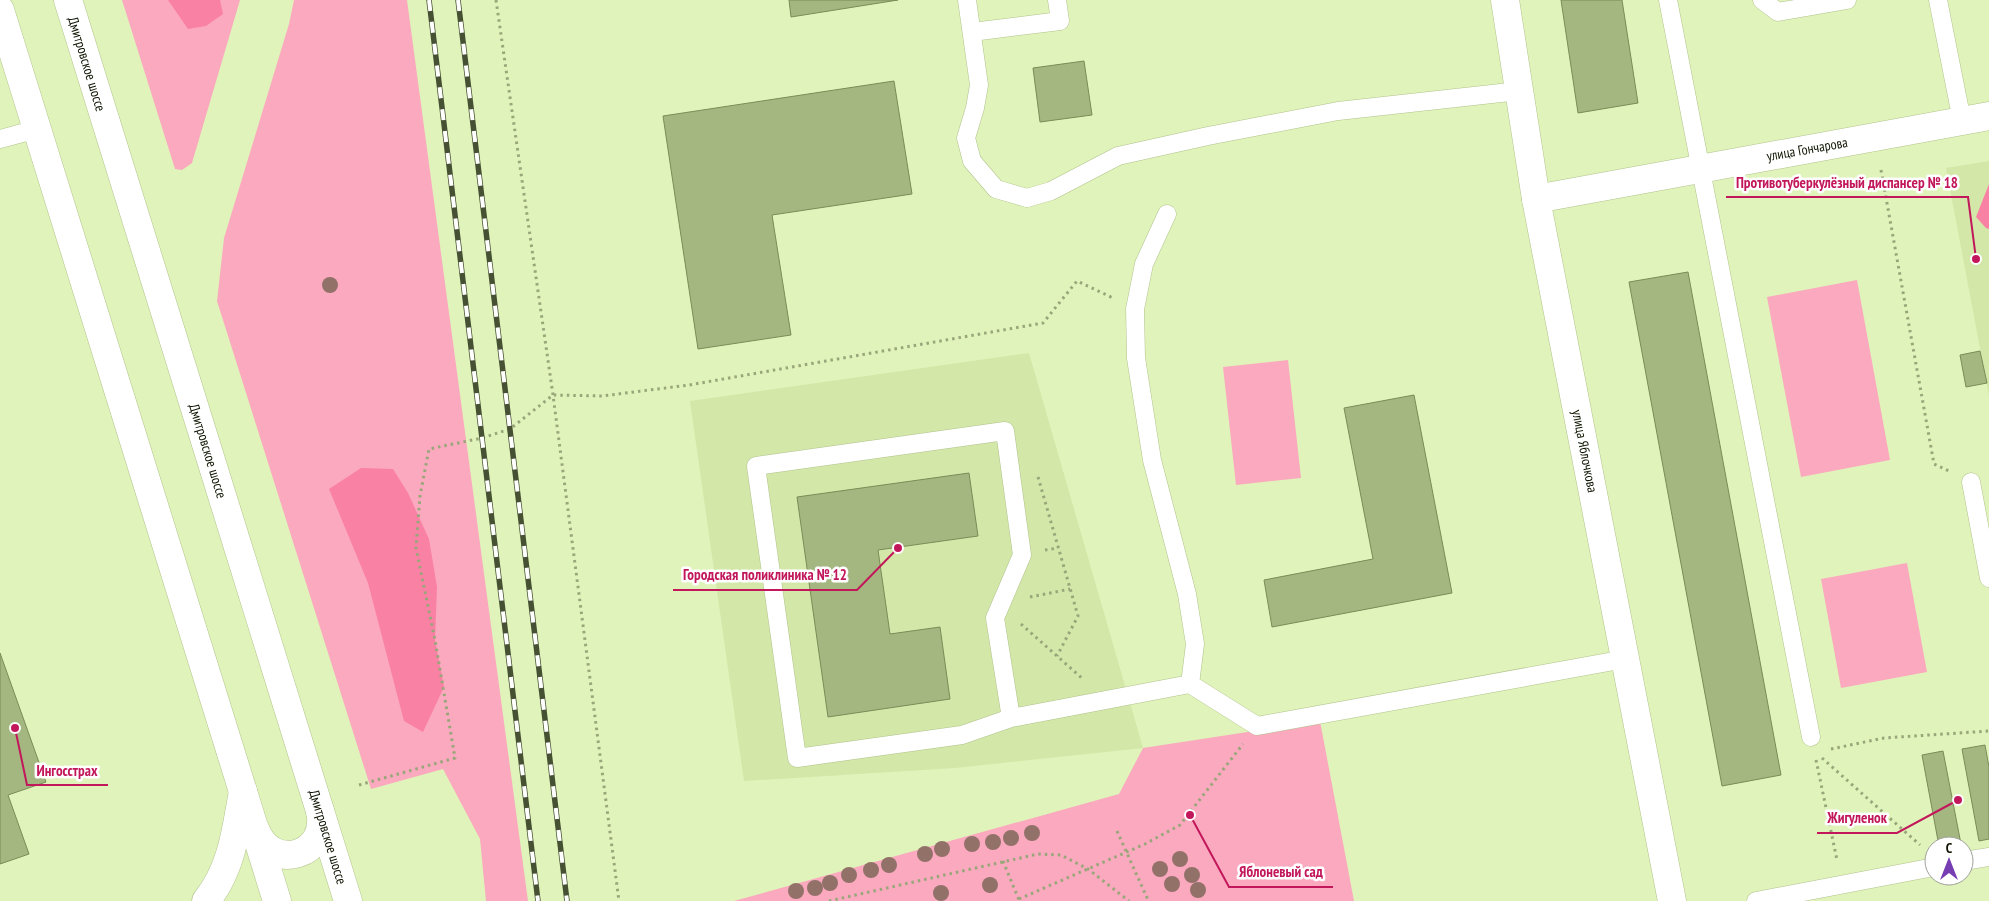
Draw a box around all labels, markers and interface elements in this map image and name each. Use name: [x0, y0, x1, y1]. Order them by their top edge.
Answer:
street label: Дмитровское шоссе: [64, 14, 110, 114]
street label: улица Гончарова: [1765, 133, 1849, 165]
callout: Противотуберкулёзный диспансер № 18: [1726, 167, 1968, 197]
text: Противотуберкулёзный диспансер № 18: [1736, 173, 1958, 192]
street label: Дмитровское шоссе: [185, 401, 231, 501]
street label: улица Яблочкова: [1568, 408, 1602, 494]
callout: Городская поликлиника № 12: [673, 560, 857, 590]
text: Городская поликлиника № 12: [683, 565, 847, 584]
callout: Ингосстрах: [27, 755, 108, 785]
text: Ингосстрах: [36, 761, 98, 780]
street label: Дмитровское шоссе: [305, 787, 351, 887]
callout: Жигуленок: [1817, 803, 1897, 833]
text: Жигуленок: [1826, 808, 1888, 827]
north arrow: [1924, 836, 1974, 886]
text: С: [1946, 839, 1953, 857]
callout: Яблоневый сад: [1229, 857, 1333, 887]
text: Яблоневый сад: [1239, 862, 1323, 881]

